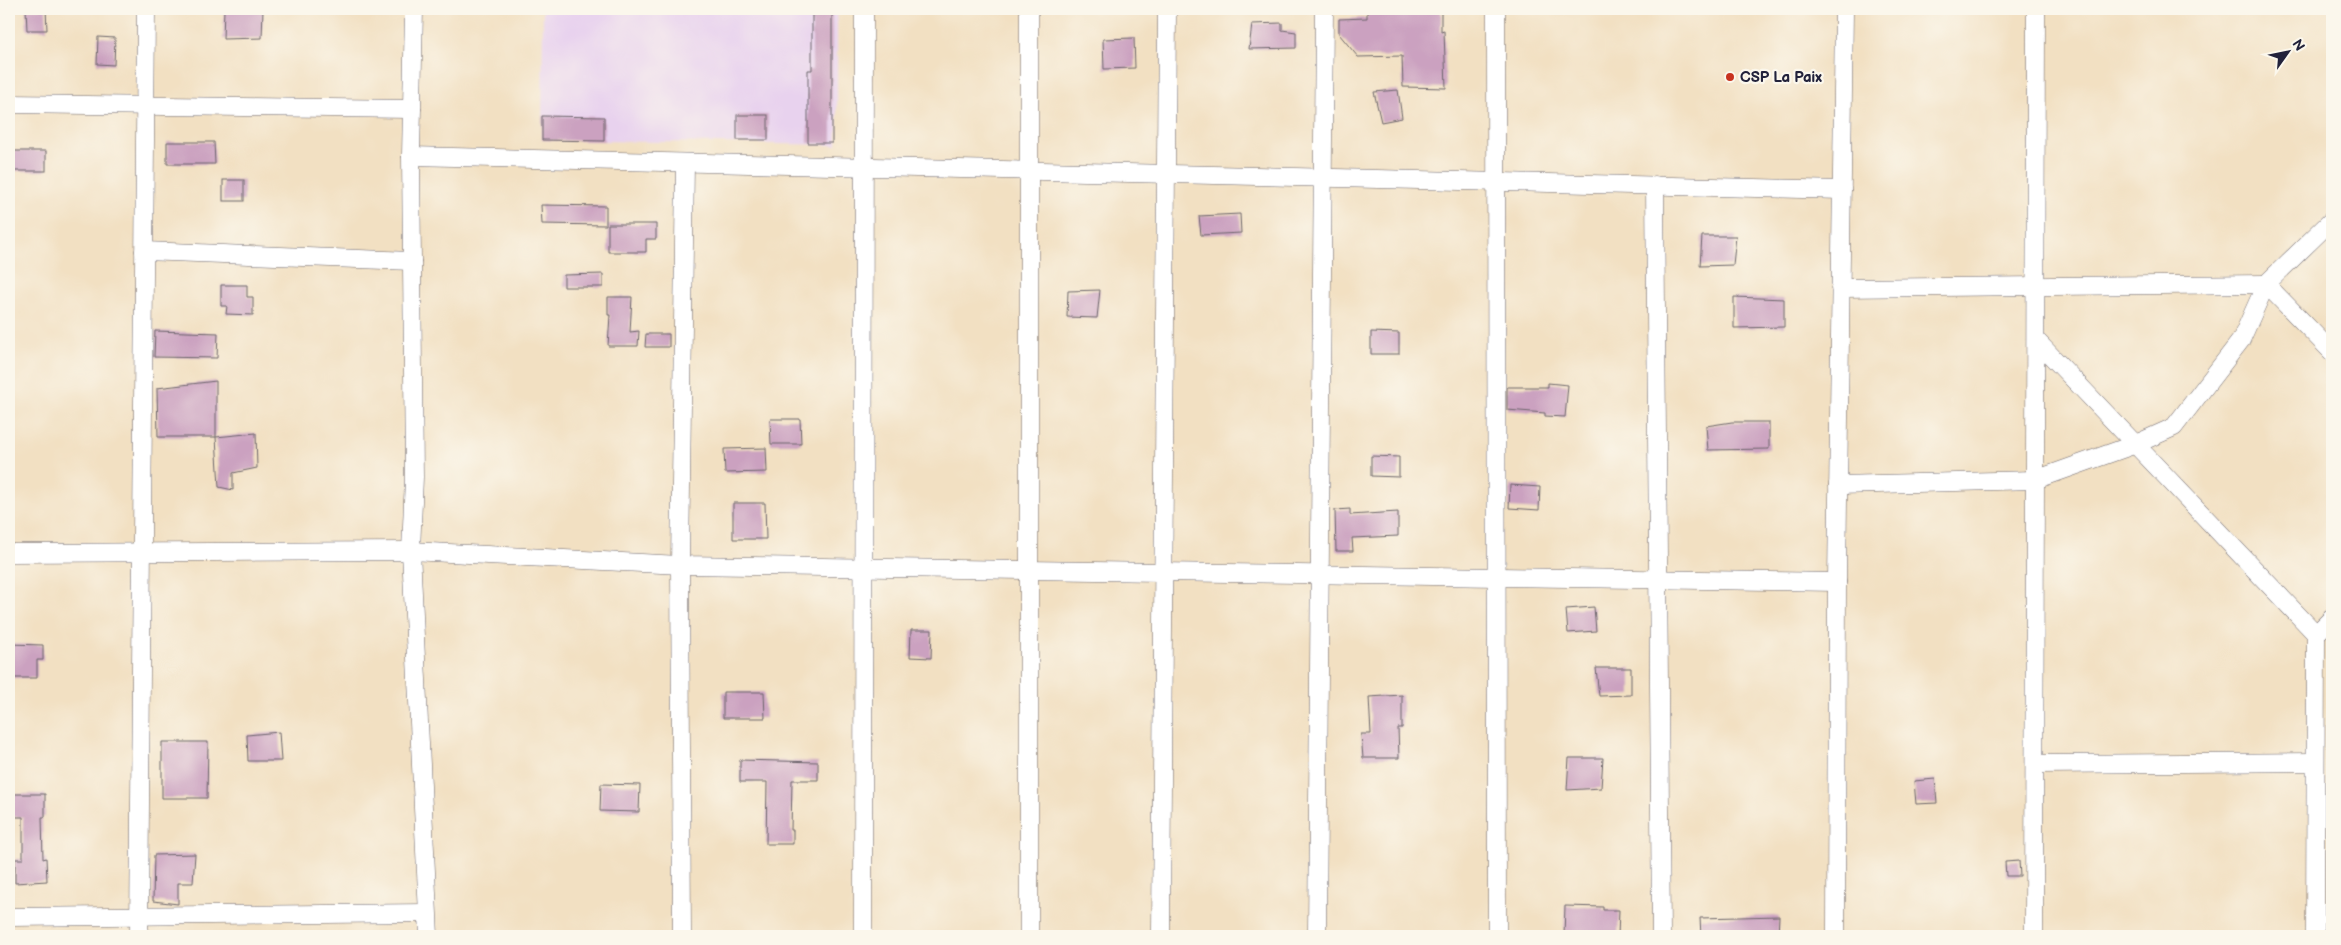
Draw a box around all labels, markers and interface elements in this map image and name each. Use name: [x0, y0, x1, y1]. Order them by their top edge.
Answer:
north arrow: [2264, 28, 2314, 78]
text: N: [2288, 36, 2308, 54]
place label: CSP La Paix: [1740, 68, 1822, 87]
marker: CSP La Paix: [1724, 71, 1736, 83]

